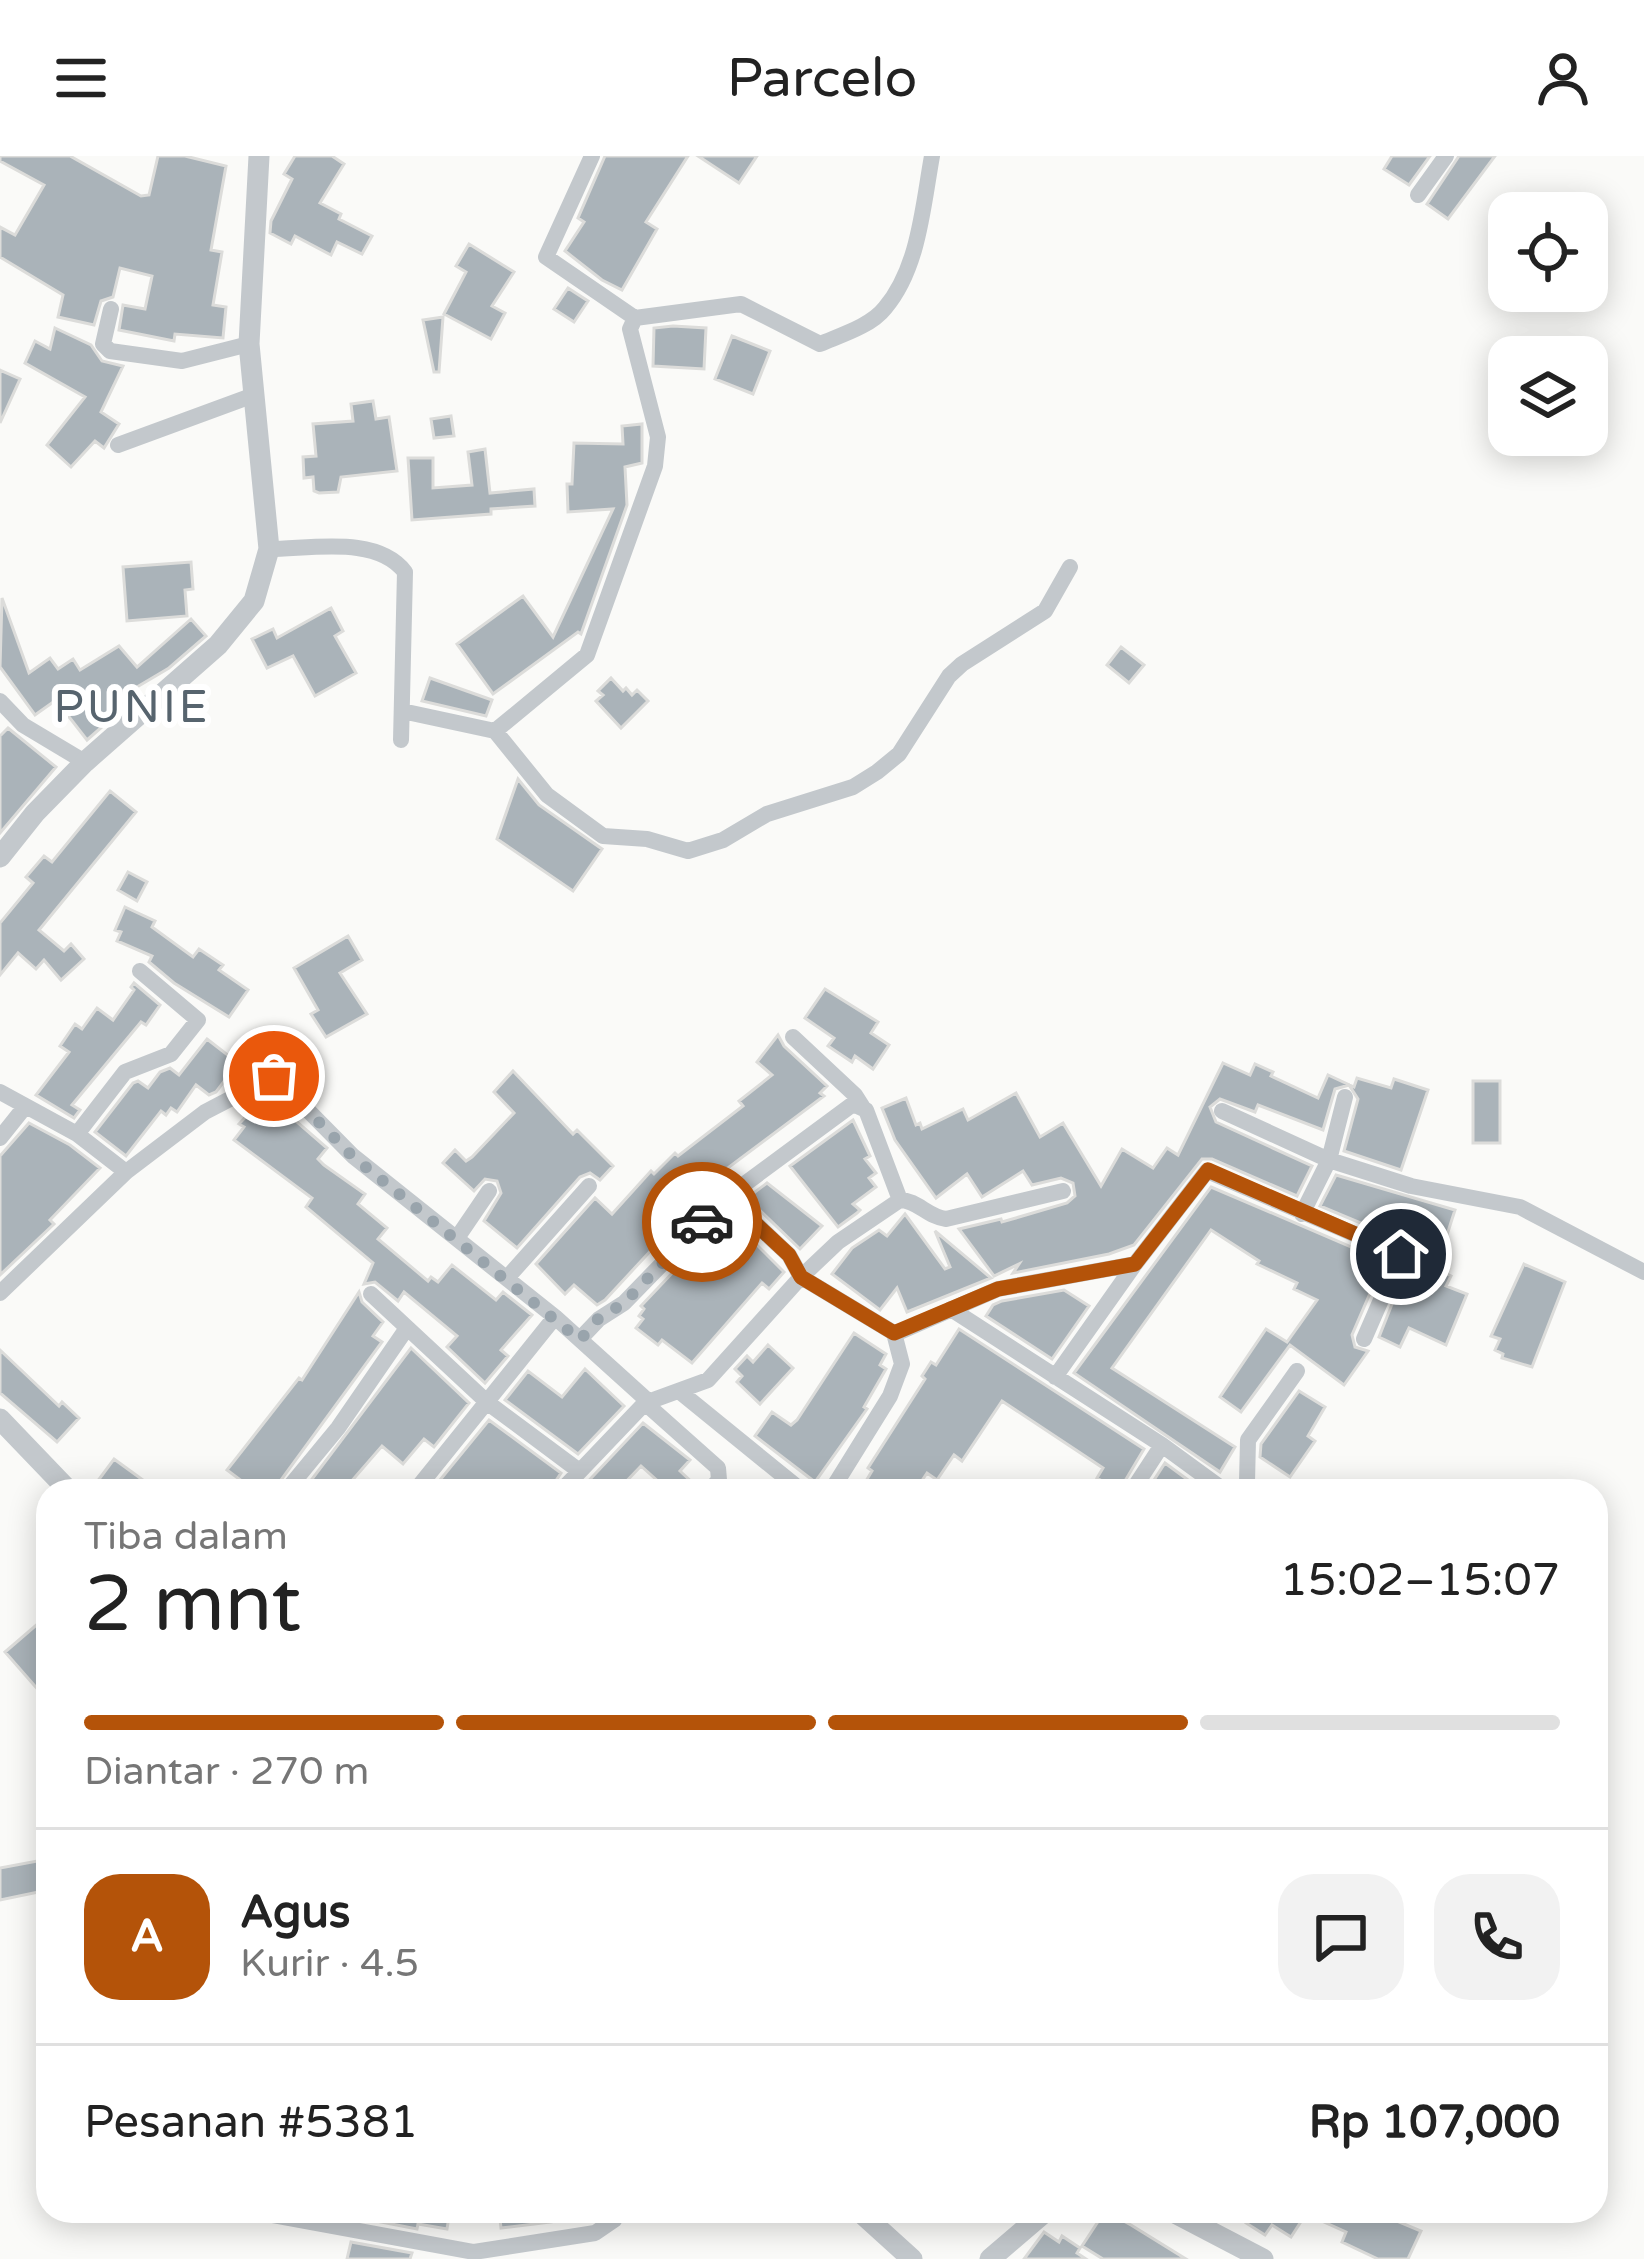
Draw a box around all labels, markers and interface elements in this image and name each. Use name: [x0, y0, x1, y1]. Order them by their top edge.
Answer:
icon: menu: [48, 45, 114, 111]
icon: person: [1530, 45, 1596, 111]
text: Parcelo: [727, 46, 917, 111]
map controls: [1488, 192, 1608, 456]
button: locate: [1488, 192, 1608, 312]
button: layers: [1488, 336, 1608, 456]
district label: PUNIE: [53, 681, 211, 735]
pin: [223, 1025, 325, 1127]
icon: bag: [241, 1043, 307, 1109]
courier: [642, 1162, 762, 1282]
icon: car: [669, 1189, 735, 1255]
pin: [1350, 1203, 1452, 1305]
icon: home: [1368, 1221, 1434, 1287]
text: Tiba dalam: [84, 1513, 288, 1560]
text: 15:02–15:07: [1280, 1554, 1560, 1608]
text: 2 mnt: [84, 1558, 301, 1652]
text: Diantar · 270 m: [84, 1748, 369, 1795]
button: chat: [1278, 1874, 1404, 2000]
button: phone: [1434, 1874, 1560, 2000]
text: Agus: [240, 1886, 350, 1940]
text: A: [130, 1910, 164, 1964]
text: Kurir · 4.5: [240, 1940, 419, 1987]
text: Pesanan #5381: [84, 2096, 418, 2150]
text: Rp 107,000: [1309, 2096, 1560, 2150]

